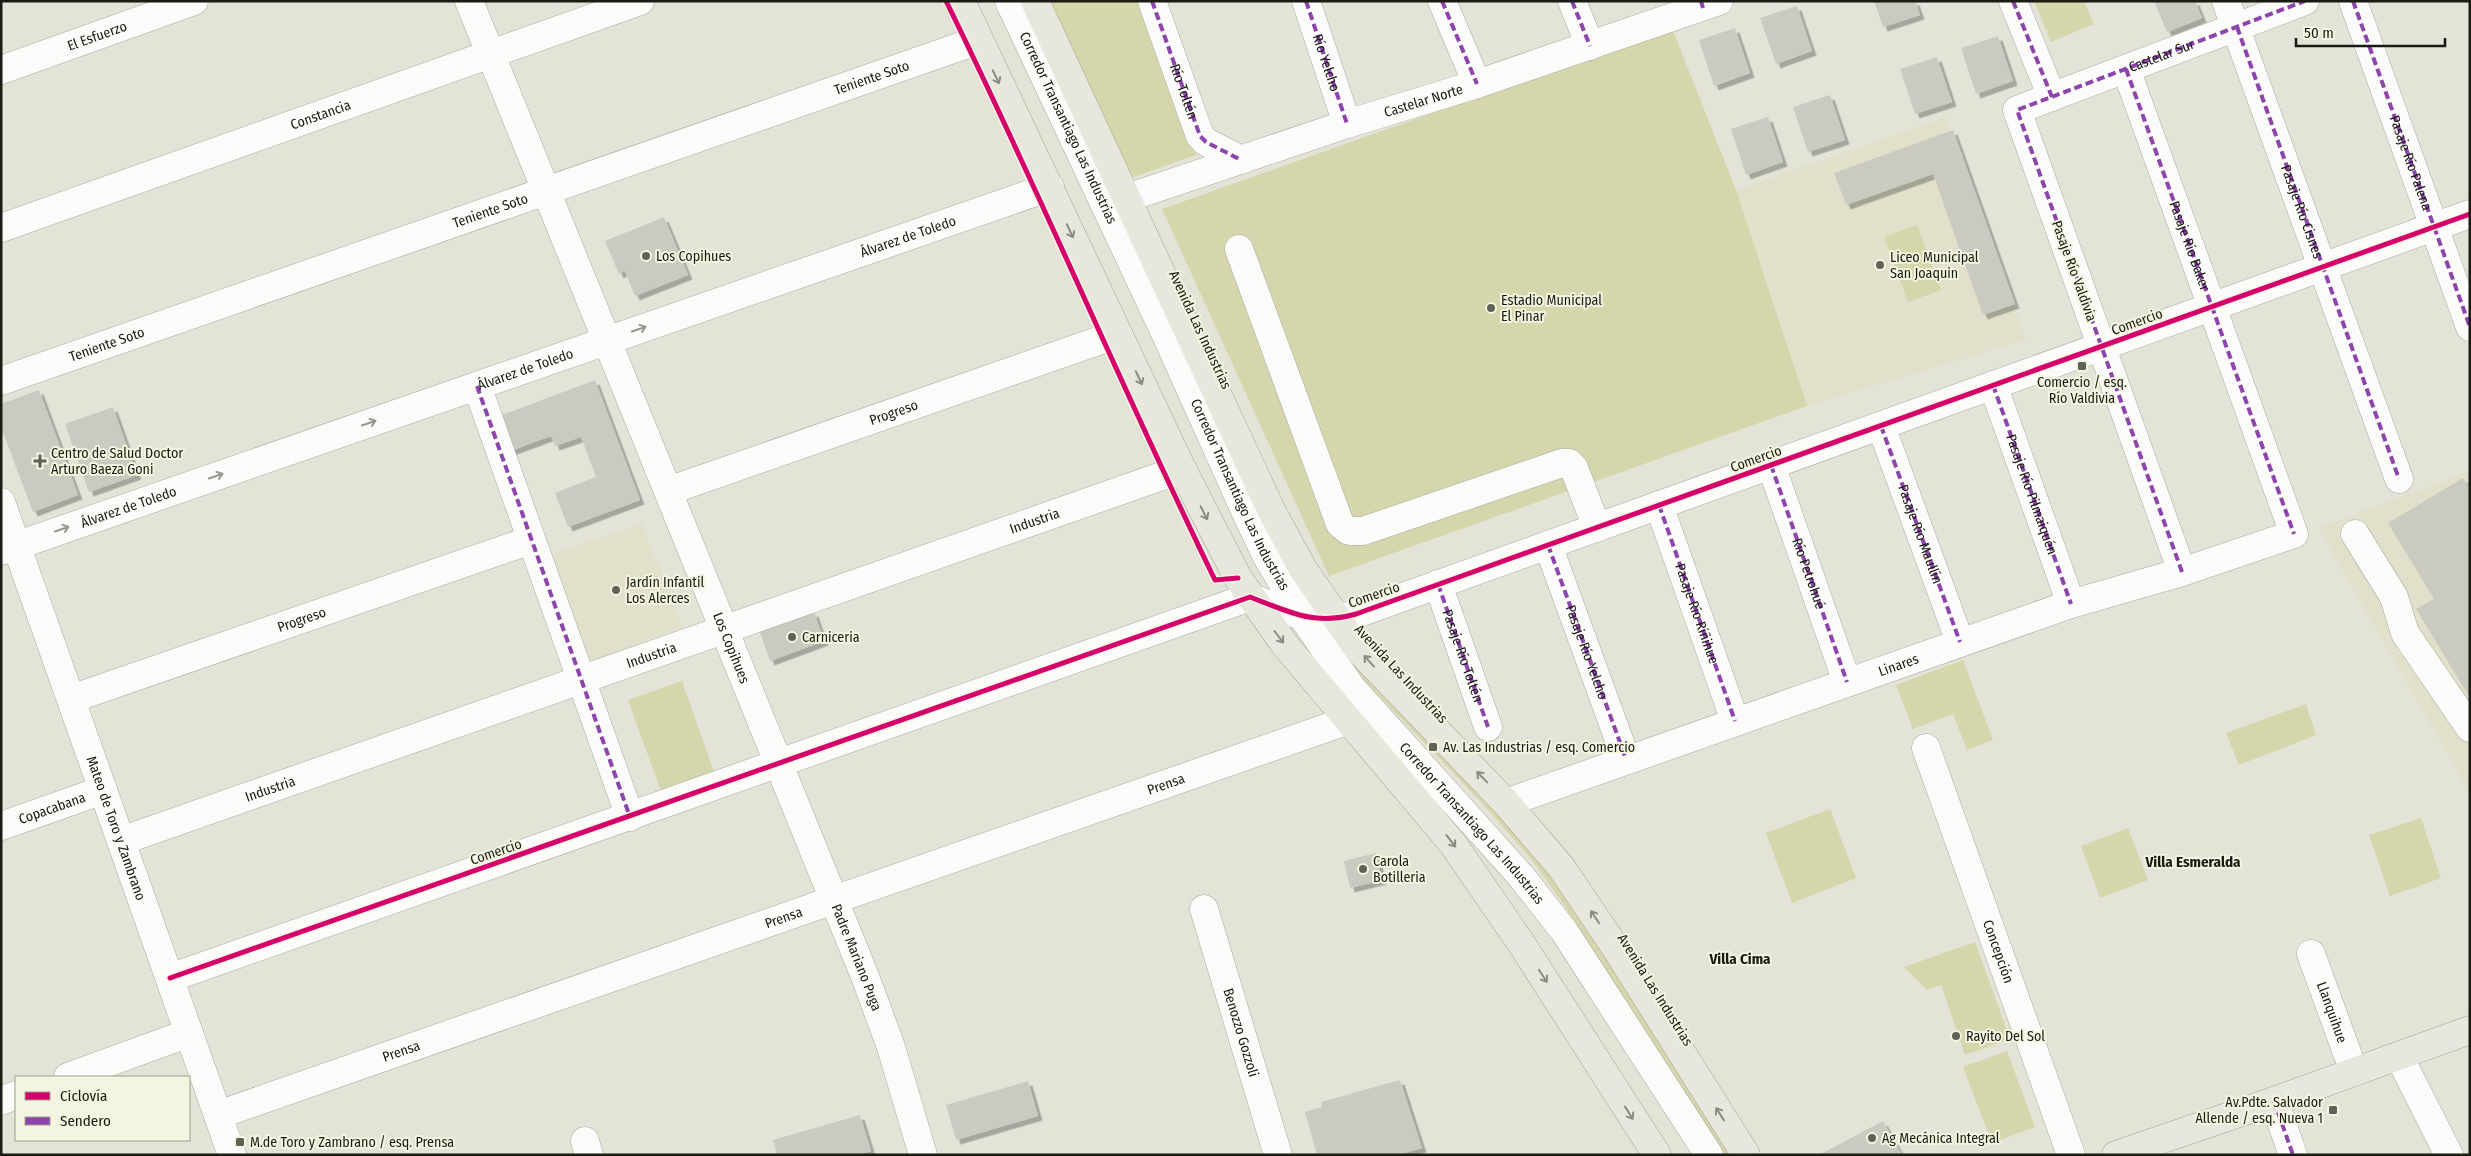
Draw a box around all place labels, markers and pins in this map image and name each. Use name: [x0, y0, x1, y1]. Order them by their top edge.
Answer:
place label: Los Copihues: [656, 248, 731, 265]
place label: Liceo Municipal San Joaquin: [1890, 249, 1979, 282]
marker: Los Copihues: [640, 250, 652, 262]
marker: Liceo Municipal San Joaquin: [1874, 259, 1886, 271]
place label: Estadio Municipal El Pinar: [1501, 292, 1602, 325]
marker: Estadio Municipal El Pinar: [1485, 302, 1497, 314]
marker: Comercio / esq. Río Valdivia: [2076, 360, 2088, 372]
place label: Comercio / esq. Río Valdivia: [2037, 374, 2127, 407]
place label: Centro de Salud Doctor Arturo Baeza Goni: [51, 445, 183, 478]
marker: Centro de Salud Doctor Arturo Baeza Goni: [33, 454, 47, 468]
place label: Jardín Infantil Los Alerces: [626, 574, 704, 607]
marker: Jardín Infantil Los Alerces: [610, 584, 622, 596]
place label: Carniceria: [802, 629, 860, 646]
marker: Carniceria: [786, 631, 798, 643]
place label: Av. Las Industrias / esq. Comercio: [1443, 739, 1635, 756]
marker: Av. Las Industrias / esq. Comercio: [1427, 741, 1439, 753]
place label: Carola Botilleria: [1373, 853, 1426, 886]
marker: Carola Botilleria: [1357, 863, 1369, 875]
place label: Rayito Del Sol: [1966, 1028, 2045, 1045]
marker: Rayito Del Sol: [1950, 1030, 1962, 1042]
place label: Av.Pdte. Salvador Allende / esq. Nueva 1: [2195, 1094, 2323, 1127]
marker: Av.Pdte. Salvador Allende / esq. Nueva 1: [2327, 1104, 2339, 1116]
place label: Ag Mecánica Integral: [1882, 1130, 2000, 1147]
marker: Ag Mecánica Integral: [1866, 1132, 1878, 1144]
place label: M.de Toro y Zambrano / esq. Prensa: [250, 1134, 454, 1151]
marker: M.de Toro y Zambrano / esq. Prensa: [234, 1136, 246, 1148]

